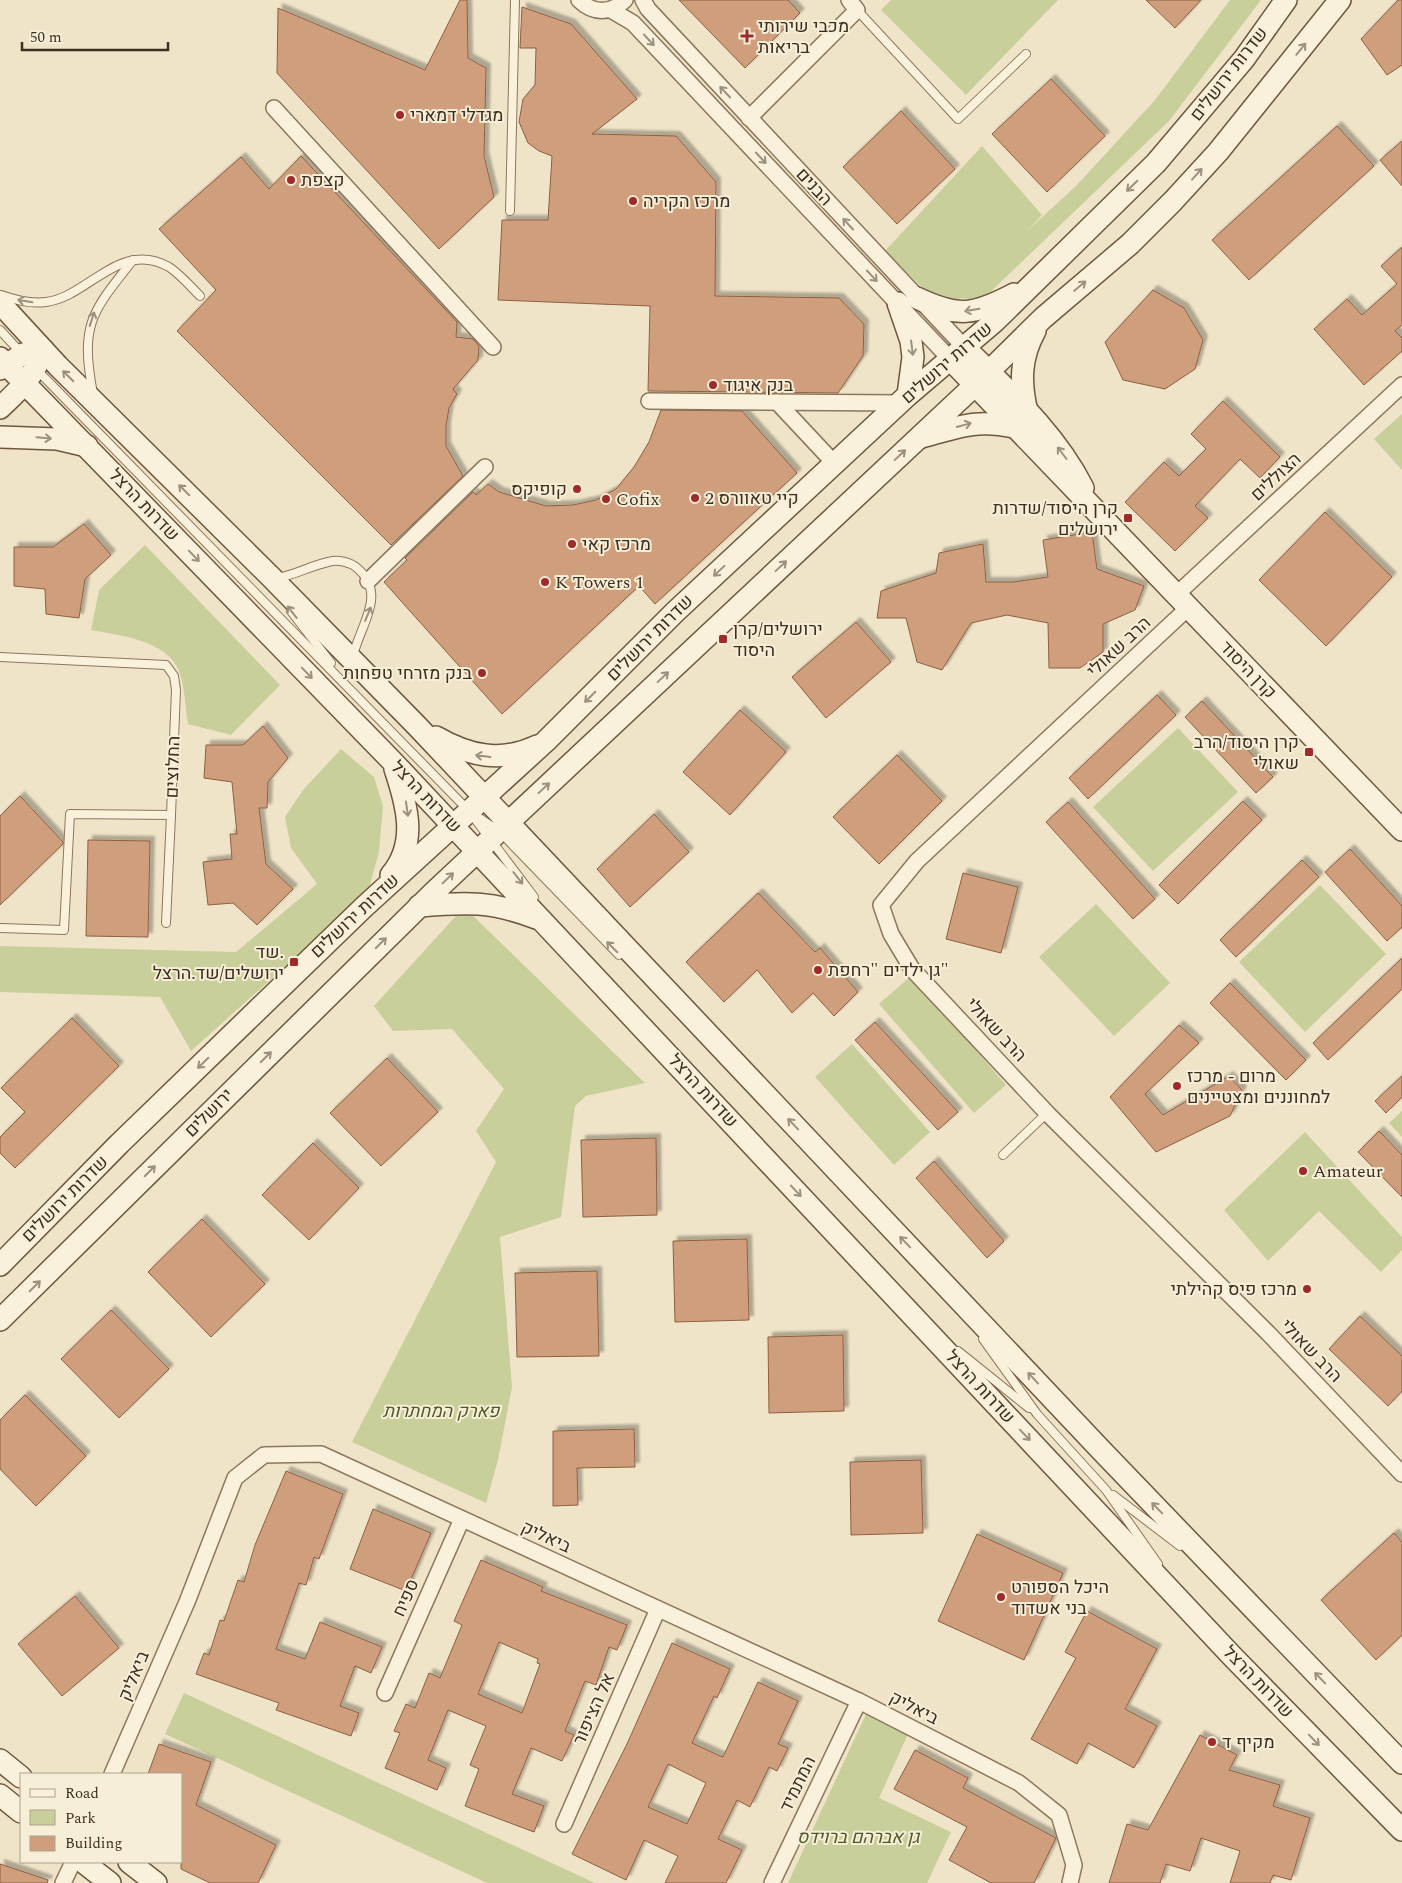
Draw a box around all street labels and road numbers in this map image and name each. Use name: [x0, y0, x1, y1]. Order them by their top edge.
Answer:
street label: שדרות ירושלים: [1183, 21, 1275, 127]
street label: הבנים: [789, 162, 839, 212]
street label: שדרות ירושלים: [895, 316, 999, 410]
street label: הצוללים: [1244, 446, 1308, 508]
street label: שדרות הרצל: [102, 463, 186, 547]
street label: שדרות ירושלים: [600, 588, 700, 688]
street label: הרב שאולי: [1081, 610, 1157, 684]
street label: קרן היסוד: [1213, 635, 1283, 705]
street label: החלוצים: [158, 735, 188, 799]
street label: שדרות הרצל: [384, 755, 468, 839]
street label: שדרות ירושלים: [304, 867, 406, 965]
street label: הרב שאולי: [959, 992, 1033, 1068]
street label: שדרות הרצל: [662, 1048, 744, 1134]
street label: ירושלים: [178, 1082, 240, 1144]
street label: שדרות ירושלים: [15, 1149, 115, 1249]
street label: הרב שאולי: [1274, 1313, 1348, 1389]
street label: שדרות הרצל: [939, 1344, 1021, 1430]
street label: ביאליק: [517, 1514, 576, 1561]
street label: ספיח: [386, 1575, 426, 1621]
street label: שדרות הרצל: [1216, 1640, 1300, 1724]
street label: ביאליק: [111, 1646, 157, 1705]
street label: אל הציפור: [566, 1669, 622, 1749]
street label: ביאליק: [885, 1684, 944, 1732]
street label: המתמיד: [773, 1751, 823, 1817]

